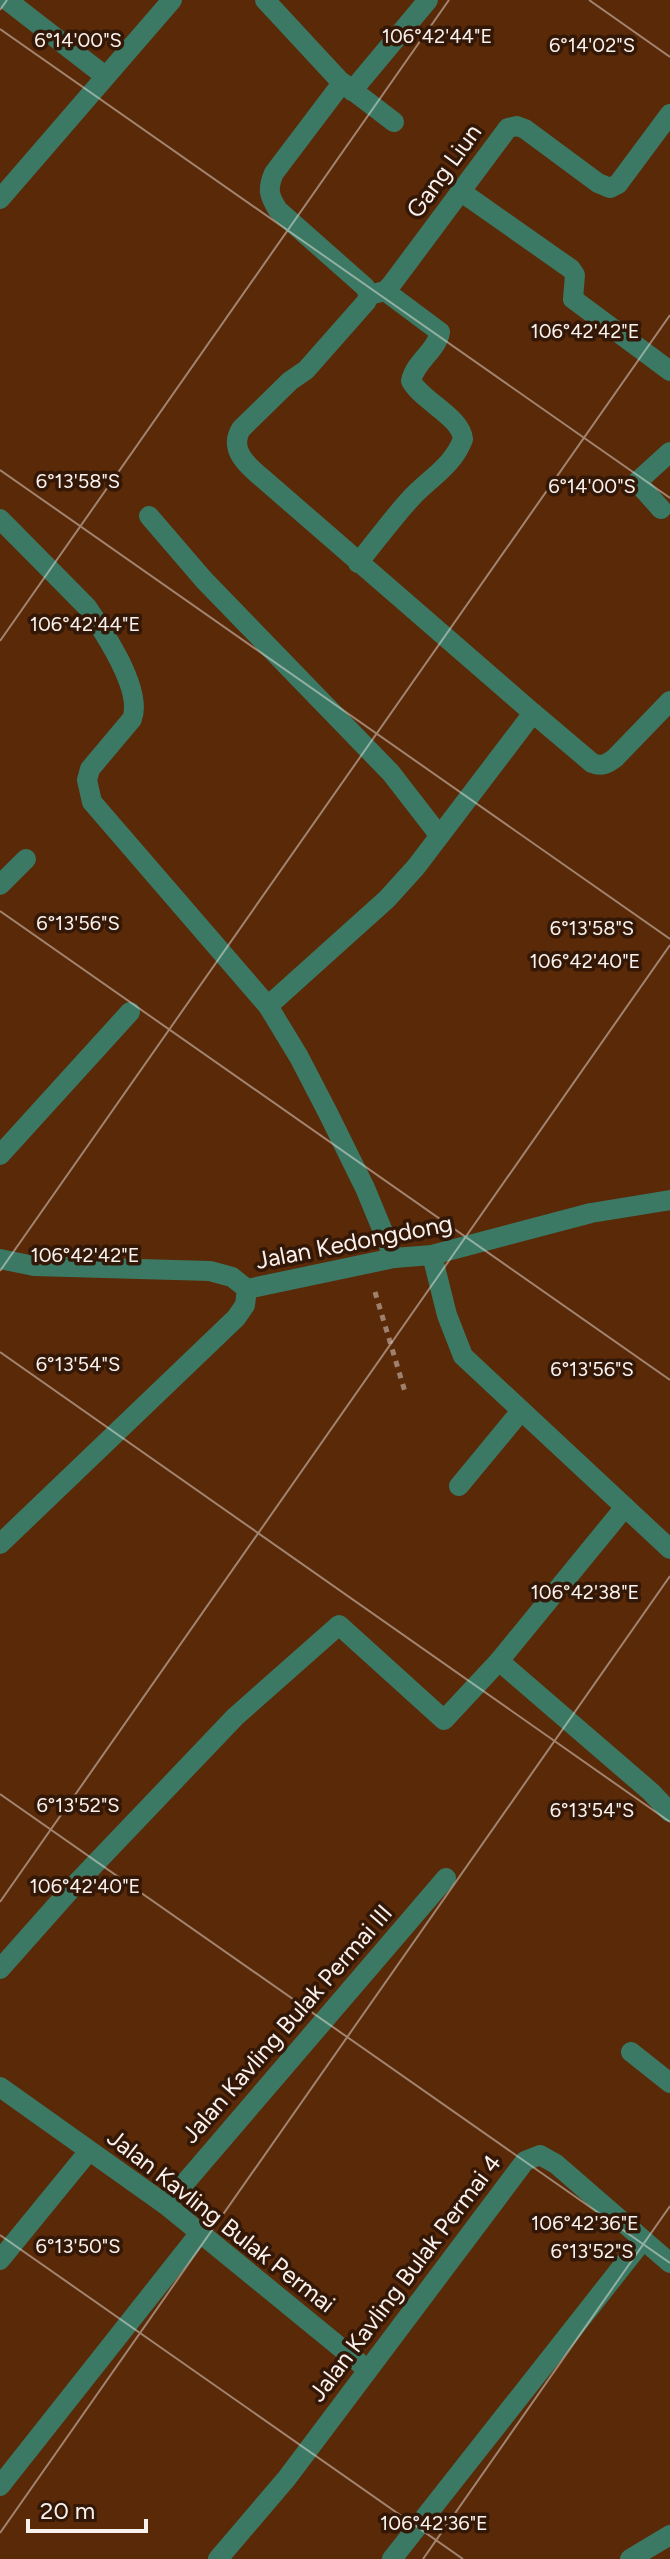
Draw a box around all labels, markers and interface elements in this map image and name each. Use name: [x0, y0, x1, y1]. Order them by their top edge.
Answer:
text: 106°42'44"E: [382, 24, 492, 48]
text: 6°14'00"S: [34, 28, 122, 52]
text: 6°14'02"S: [549, 33, 635, 57]
street label: Gang Liun: [400, 118, 487, 223]
text: 106°42'42"E: [530, 319, 640, 343]
text: 6°13'58"S: [36, 469, 120, 493]
text: 6°14'00"S: [548, 474, 636, 498]
text: 106°42'44"E: [30, 612, 140, 636]
text: 6°13'56"S: [36, 911, 120, 935]
text: 6°13'58"S: [550, 916, 634, 940]
text: 106°42'40"E: [530, 949, 640, 973]
street label: Jalan Kedongdong: [253, 1208, 455, 1275]
text: 106°42'42"E: [30, 1243, 140, 1267]
text: 6°13'54"S: [36, 1352, 120, 1376]
text: 6°13'56"S: [550, 1357, 634, 1381]
text: 106°42'38"E: [531, 1580, 639, 1604]
text: 6°13'52"S: [36, 1793, 120, 1817]
text: 6°13'54"S: [550, 1798, 634, 1822]
text: 106°42'40"E: [30, 1874, 140, 1898]
street label: Jalan Kavling Bulak Permai III: [175, 1899, 398, 2149]
street label: Jalan Kavling Bulak Permai: [102, 2123, 341, 2319]
street label: Jalan Kavling Bulak Permai 4: [302, 2148, 507, 2407]
text: 106°42'36"E: [531, 2211, 639, 2235]
text: 6°13'50"S: [36, 2234, 120, 2258]
text: 6°13'52"S: [550, 2239, 634, 2263]
scale bar: [28, 2483, 146, 2533]
text: 20 m: [40, 2496, 95, 2525]
text: 106°42'36"E: [380, 2511, 488, 2535]

